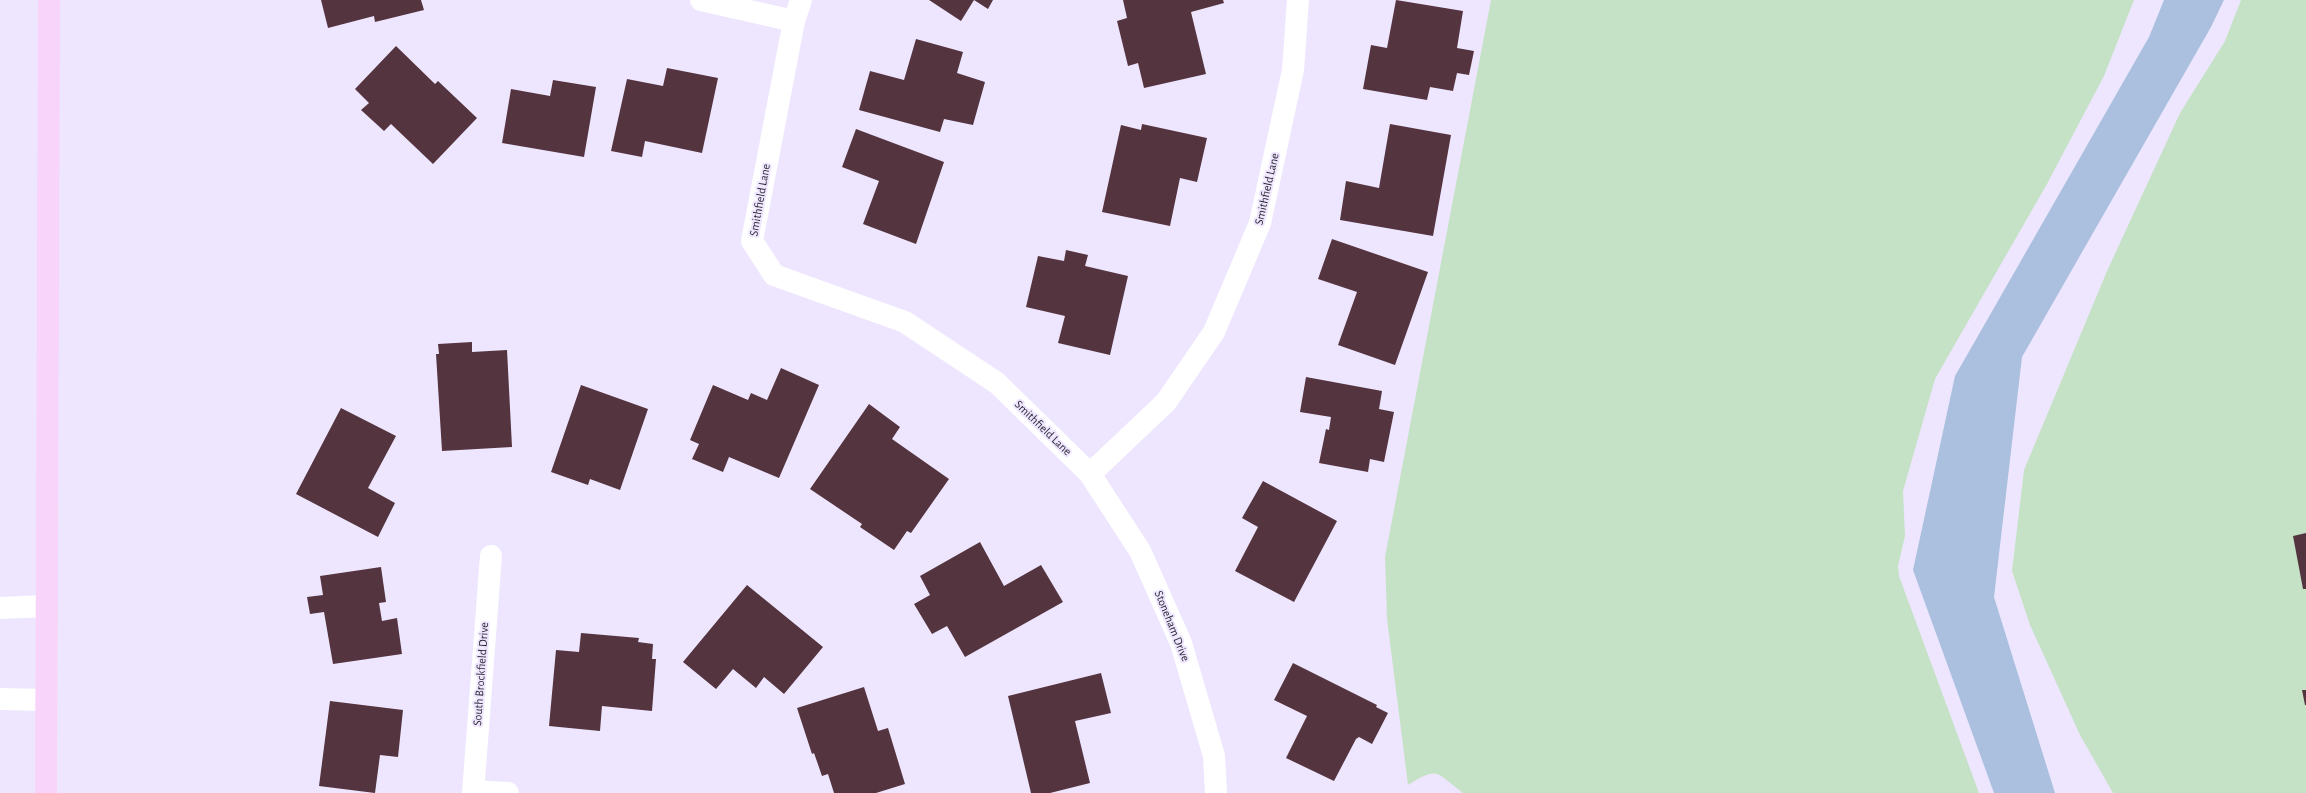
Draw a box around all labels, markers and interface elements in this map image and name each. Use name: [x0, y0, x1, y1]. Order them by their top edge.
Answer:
street label: Smithfield Lane: [1252, 152, 1282, 226]
street label: Smithfield Lane: [747, 163, 773, 237]
street label: Smithfield Lane: [1012, 397, 1074, 459]
street label: Stoneham Drive: [1151, 589, 1193, 663]
street label: South Brockfield Drive: [470, 622, 492, 726]

